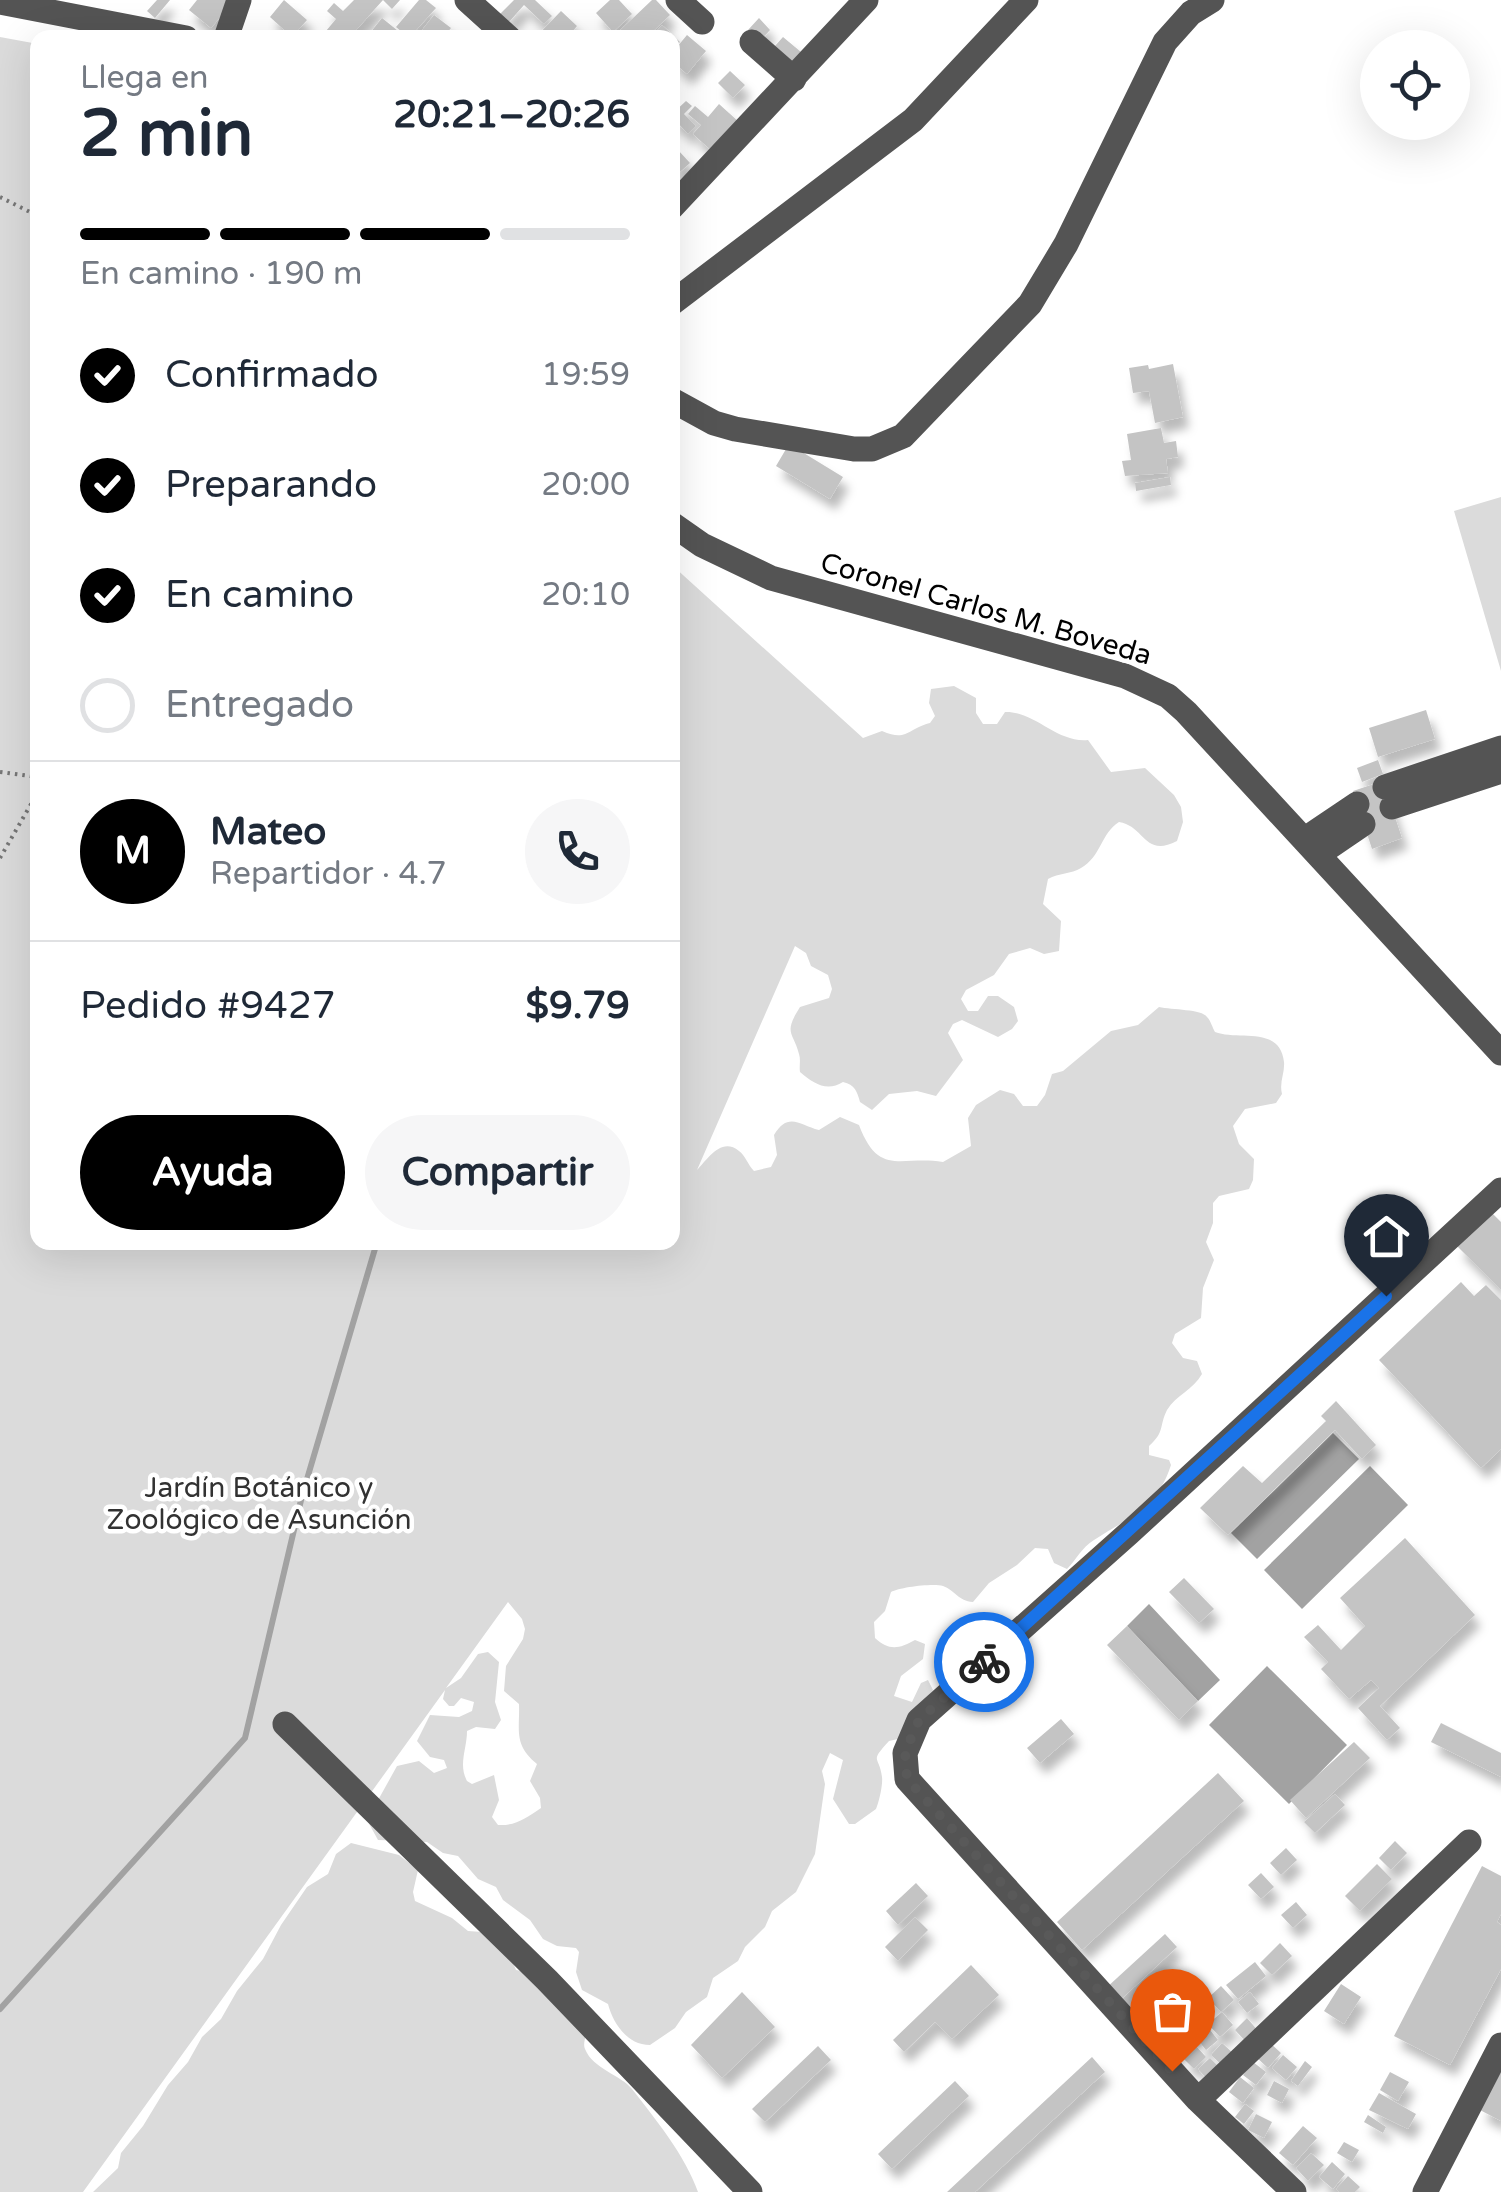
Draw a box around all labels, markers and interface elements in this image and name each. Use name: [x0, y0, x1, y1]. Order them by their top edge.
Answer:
map controls: [1360, 30, 1470, 140]
button: locate: [1360, 30, 1470, 140]
text: Llega en: [80, 59, 209, 97]
text: 20:21–20:26: [393, 92, 630, 138]
text: 2 min: [80, 95, 253, 174]
text: En camino · 190 m: [80, 255, 362, 293]
icon: check: [80, 348, 135, 403]
text: Confirmado: [165, 352, 379, 398]
text: 19:59: [541, 356, 630, 394]
icon: check: [80, 458, 135, 513]
text: Preparando: [165, 462, 377, 508]
text: 20:00: [541, 466, 630, 504]
street label: Coronel Carlos M. Boveda: [817, 545, 1155, 673]
icon: check: [80, 568, 135, 623]
text: En camino: [165, 572, 354, 618]
text: 20:10: [541, 576, 630, 614]
text: Entregado: [165, 682, 354, 728]
button: phone: [525, 799, 630, 904]
text: Mateo: [210, 809, 326, 855]
text: M: [114, 828, 151, 874]
text: Repartidor · 4.7: [210, 855, 447, 893]
text: Pedido #9427: [80, 983, 336, 1029]
text: $9.79: [525, 983, 630, 1029]
button: Ayuda: [80, 1115, 345, 1230]
button: Compartir: [365, 1115, 630, 1230]
pin: [1344, 1194, 1429, 1297]
icon: home: [1359, 1209, 1414, 1264]
park label: Jardín Botánico y Zoológico de Asunción: [107, 1471, 411, 1537]
courier: [934, 1612, 1034, 1712]
icon: bike: [957, 1635, 1012, 1690]
pin: [1130, 1969, 1215, 2072]
icon: bag: [1145, 1984, 1200, 2039]

